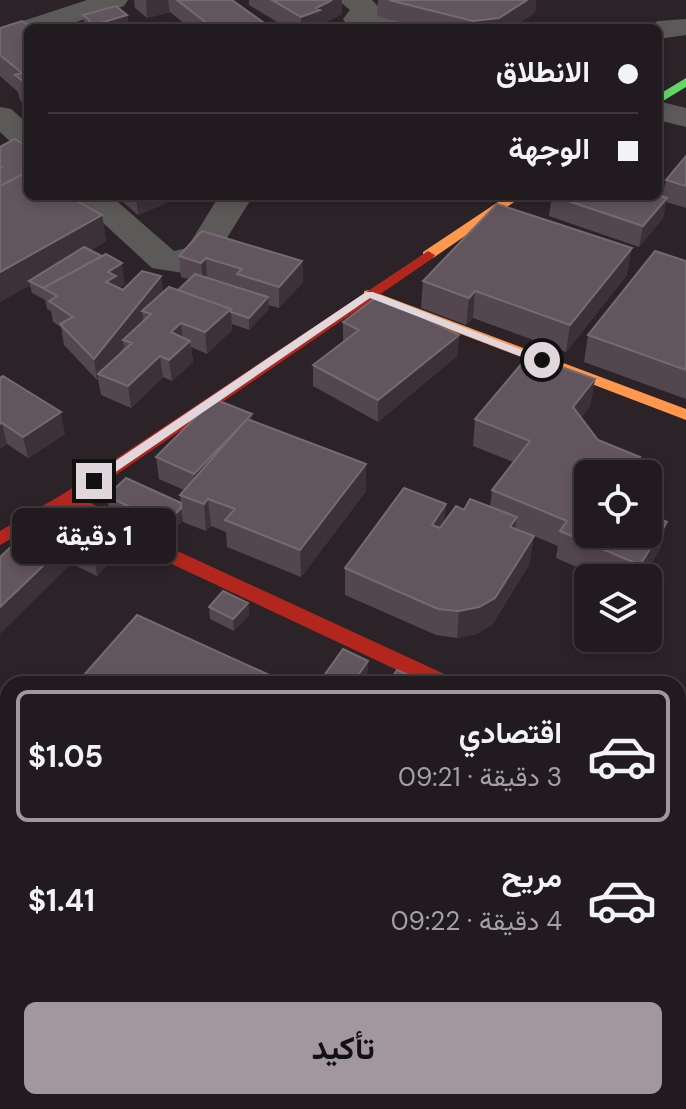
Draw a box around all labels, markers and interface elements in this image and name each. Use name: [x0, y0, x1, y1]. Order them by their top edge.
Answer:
text: الانطلاق: [496, 52, 590, 91]
text: الوجهة: [508, 129, 590, 168]
route start: [524, 342, 560, 378]
map controls: [574, 460, 662, 652]
button: locate: [574, 460, 662, 548]
route end: [76, 463, 112, 499]
callout: 1 دقيقة: [12, 509, 176, 565]
text: 1 دقيقة: [56, 519, 132, 553]
button: layers: [574, 564, 662, 652]
text: اقتصادي: [459, 713, 562, 752]
icon: car: [586, 720, 658, 792]
text: $1.05: [28, 737, 103, 776]
text: 3 دقيقة · 09:21: [398, 760, 562, 794]
text: مريح: [502, 857, 562, 896]
icon: car: [586, 864, 658, 936]
text: $1.41: [28, 881, 95, 920]
text: 4 دقيقة · 09:22: [391, 904, 562, 938]
button: تأكيد: [24, 1002, 662, 1094]

